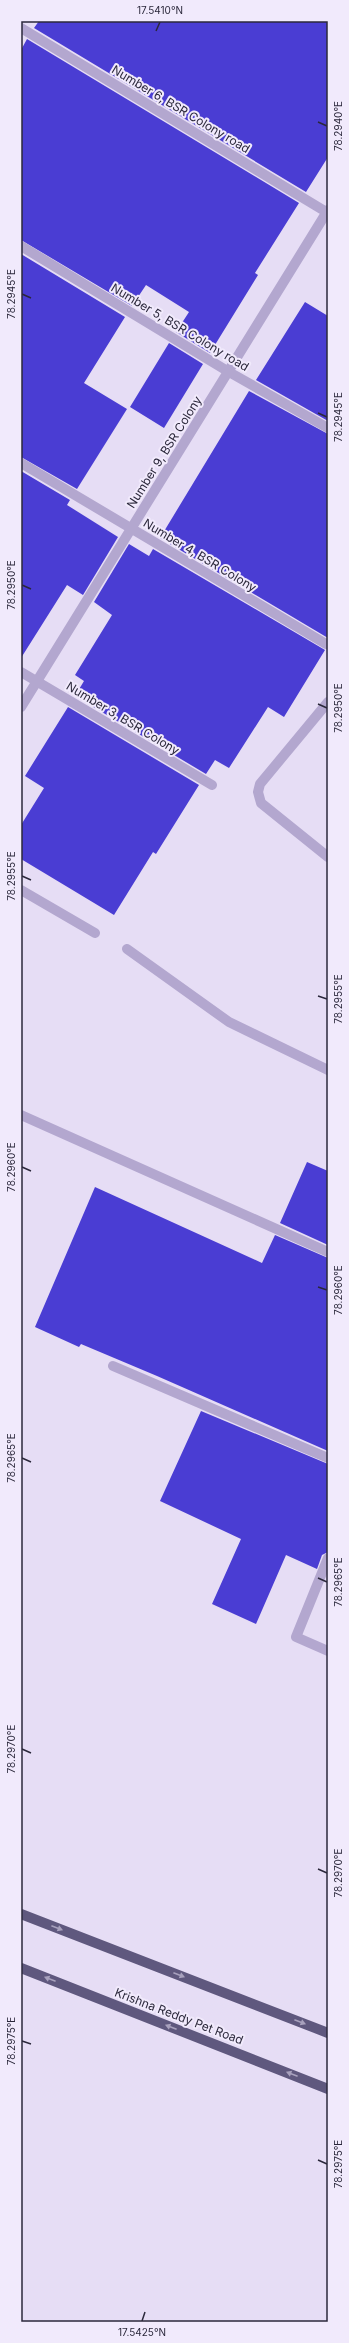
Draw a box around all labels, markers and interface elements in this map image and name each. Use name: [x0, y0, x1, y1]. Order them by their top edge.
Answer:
text: 17.5410°N: [137, 4, 183, 16]
street label: Number 6, BSR Colony road: [109, 62, 253, 156]
text: 78.2940°E: [332, 101, 344, 151]
text: 78.2945°E: [5, 269, 17, 319]
street label: Number 5, BSR Colony road: [108, 280, 252, 374]
text: 78.2945°E: [332, 392, 344, 442]
street label: Number 9, BSR Colony: [123, 393, 205, 511]
street label: Number 4, BSR Colony: [141, 515, 260, 595]
text: 78.2950°E: [5, 560, 17, 610]
street label: Number 3, BSR Colony: [64, 678, 182, 758]
text: 78.2950°E: [332, 683, 344, 733]
text: 78.2955°E: [5, 851, 17, 901]
text: 78.2955°E: [332, 974, 344, 1024]
text: 78.2960°E: [5, 1142, 17, 1192]
text: 78.2960°E: [332, 1265, 344, 1315]
text: 78.2965°E: [5, 1433, 17, 1483]
text: 78.2965°E: [332, 1557, 344, 1607]
text: 78.2970°E: [5, 1725, 17, 1773]
text: 78.2970°E: [332, 1849, 344, 1897]
one-way arrow: [52, 1926, 64, 1932]
one-way arrow: [173, 1973, 185, 1979]
one-way arrow: [43, 1976, 55, 1982]
street label: Krishna Reddy Pet Road: [113, 1985, 245, 2047]
text: 78.2975°E: [5, 2017, 17, 2065]
one-way arrow: [294, 2019, 306, 2025]
one-way arrow: [164, 2023, 176, 2029]
one-way arrow: [285, 2071, 297, 2077]
text: 78.2975°E: [332, 2140, 344, 2188]
text: 17.5425°N: [118, 2326, 166, 2338]

